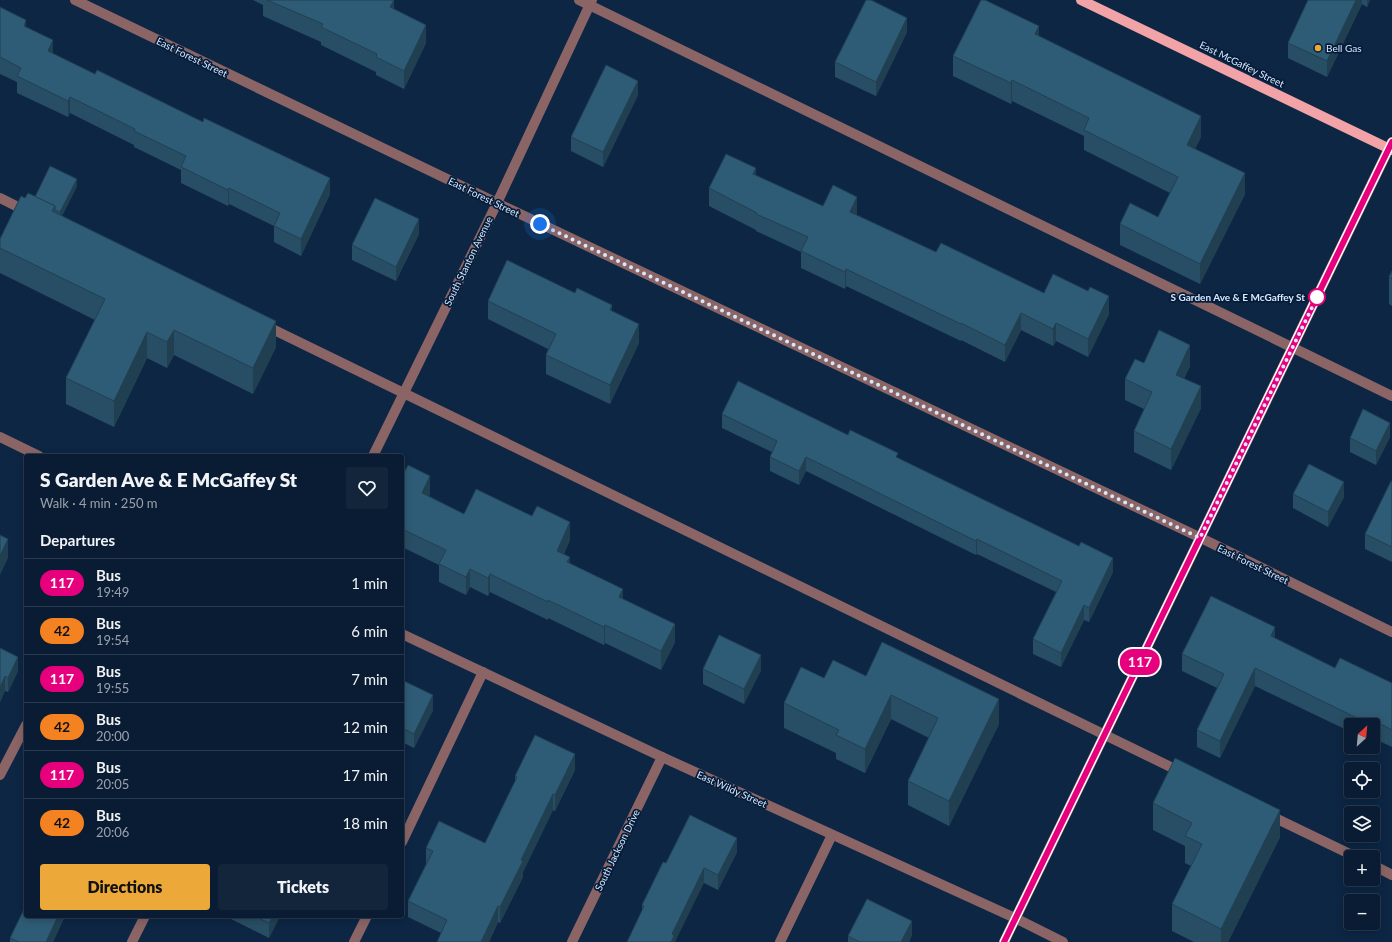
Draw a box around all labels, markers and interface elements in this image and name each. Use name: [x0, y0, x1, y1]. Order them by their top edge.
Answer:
street label: East Forest Street: [155, 35, 230, 80]
street label: East McGaffey Street: [1198, 38, 1287, 90]
place label: Bell Gas: [1326, 42, 1362, 54]
marker: Bell Gas: [1313, 43, 1323, 53]
street label: East Forest Street: [447, 175, 522, 220]
street label: South Stanton Avenue: [441, 214, 495, 308]
your location: [530, 214, 550, 234]
marker: S Garden Ave & E McGaffey St: [1308, 288, 1326, 306]
place label: S Garden Ave & E McGaffey St: [1171, 291, 1305, 303]
button: heart: [346, 467, 388, 509]
text: S Garden Ave & E McGaffey St: [40, 468, 297, 491]
text: Walk · 4 min · 250 m: [40, 495, 158, 511]
text: Departures: [40, 531, 115, 549]
street label: East Forest Street: [1216, 542, 1291, 587]
text: Bus: [96, 566, 121, 584]
text: 117: [50, 574, 74, 591]
text: 1 min: [351, 574, 388, 592]
text: 19:49: [96, 584, 129, 600]
text: Bus: [96, 614, 121, 632]
text: 42: [54, 622, 70, 639]
text: 6 min: [351, 622, 388, 640]
text: 19:54: [96, 632, 129, 648]
line badge: 117: [1117, 649, 1163, 675]
text: 117: [1128, 653, 1152, 670]
text: Bus: [96, 662, 121, 680]
text: 117: [50, 670, 74, 687]
text: 7 min: [351, 670, 388, 688]
text: 19:55: [96, 680, 129, 696]
text: Bus: [96, 710, 121, 728]
text: 42: [54, 718, 70, 735]
text: 12 min: [342, 718, 388, 736]
north arrow: [1344, 718, 1380, 754]
map controls: [1344, 718, 1380, 930]
text: 20:00: [96, 728, 129, 744]
text: Bus: [96, 758, 121, 776]
button: locate: [1344, 762, 1380, 798]
text: 117: [50, 766, 74, 783]
text: 17 min: [342, 766, 388, 784]
street label: East Wildy Street: [695, 768, 769, 810]
text: 20:05: [96, 776, 129, 792]
text: Bus: [96, 806, 121, 824]
button: layers: [1344, 806, 1380, 842]
street label: South Jackson Drive: [592, 807, 642, 893]
text: 42: [54, 814, 70, 831]
text: 18 min: [342, 814, 388, 832]
text: 20:06: [96, 824, 129, 840]
button: +: [1344, 850, 1380, 886]
button: Directions: [40, 864, 210, 910]
button: Tickets: [218, 864, 388, 910]
button: −: [1344, 894, 1380, 930]

